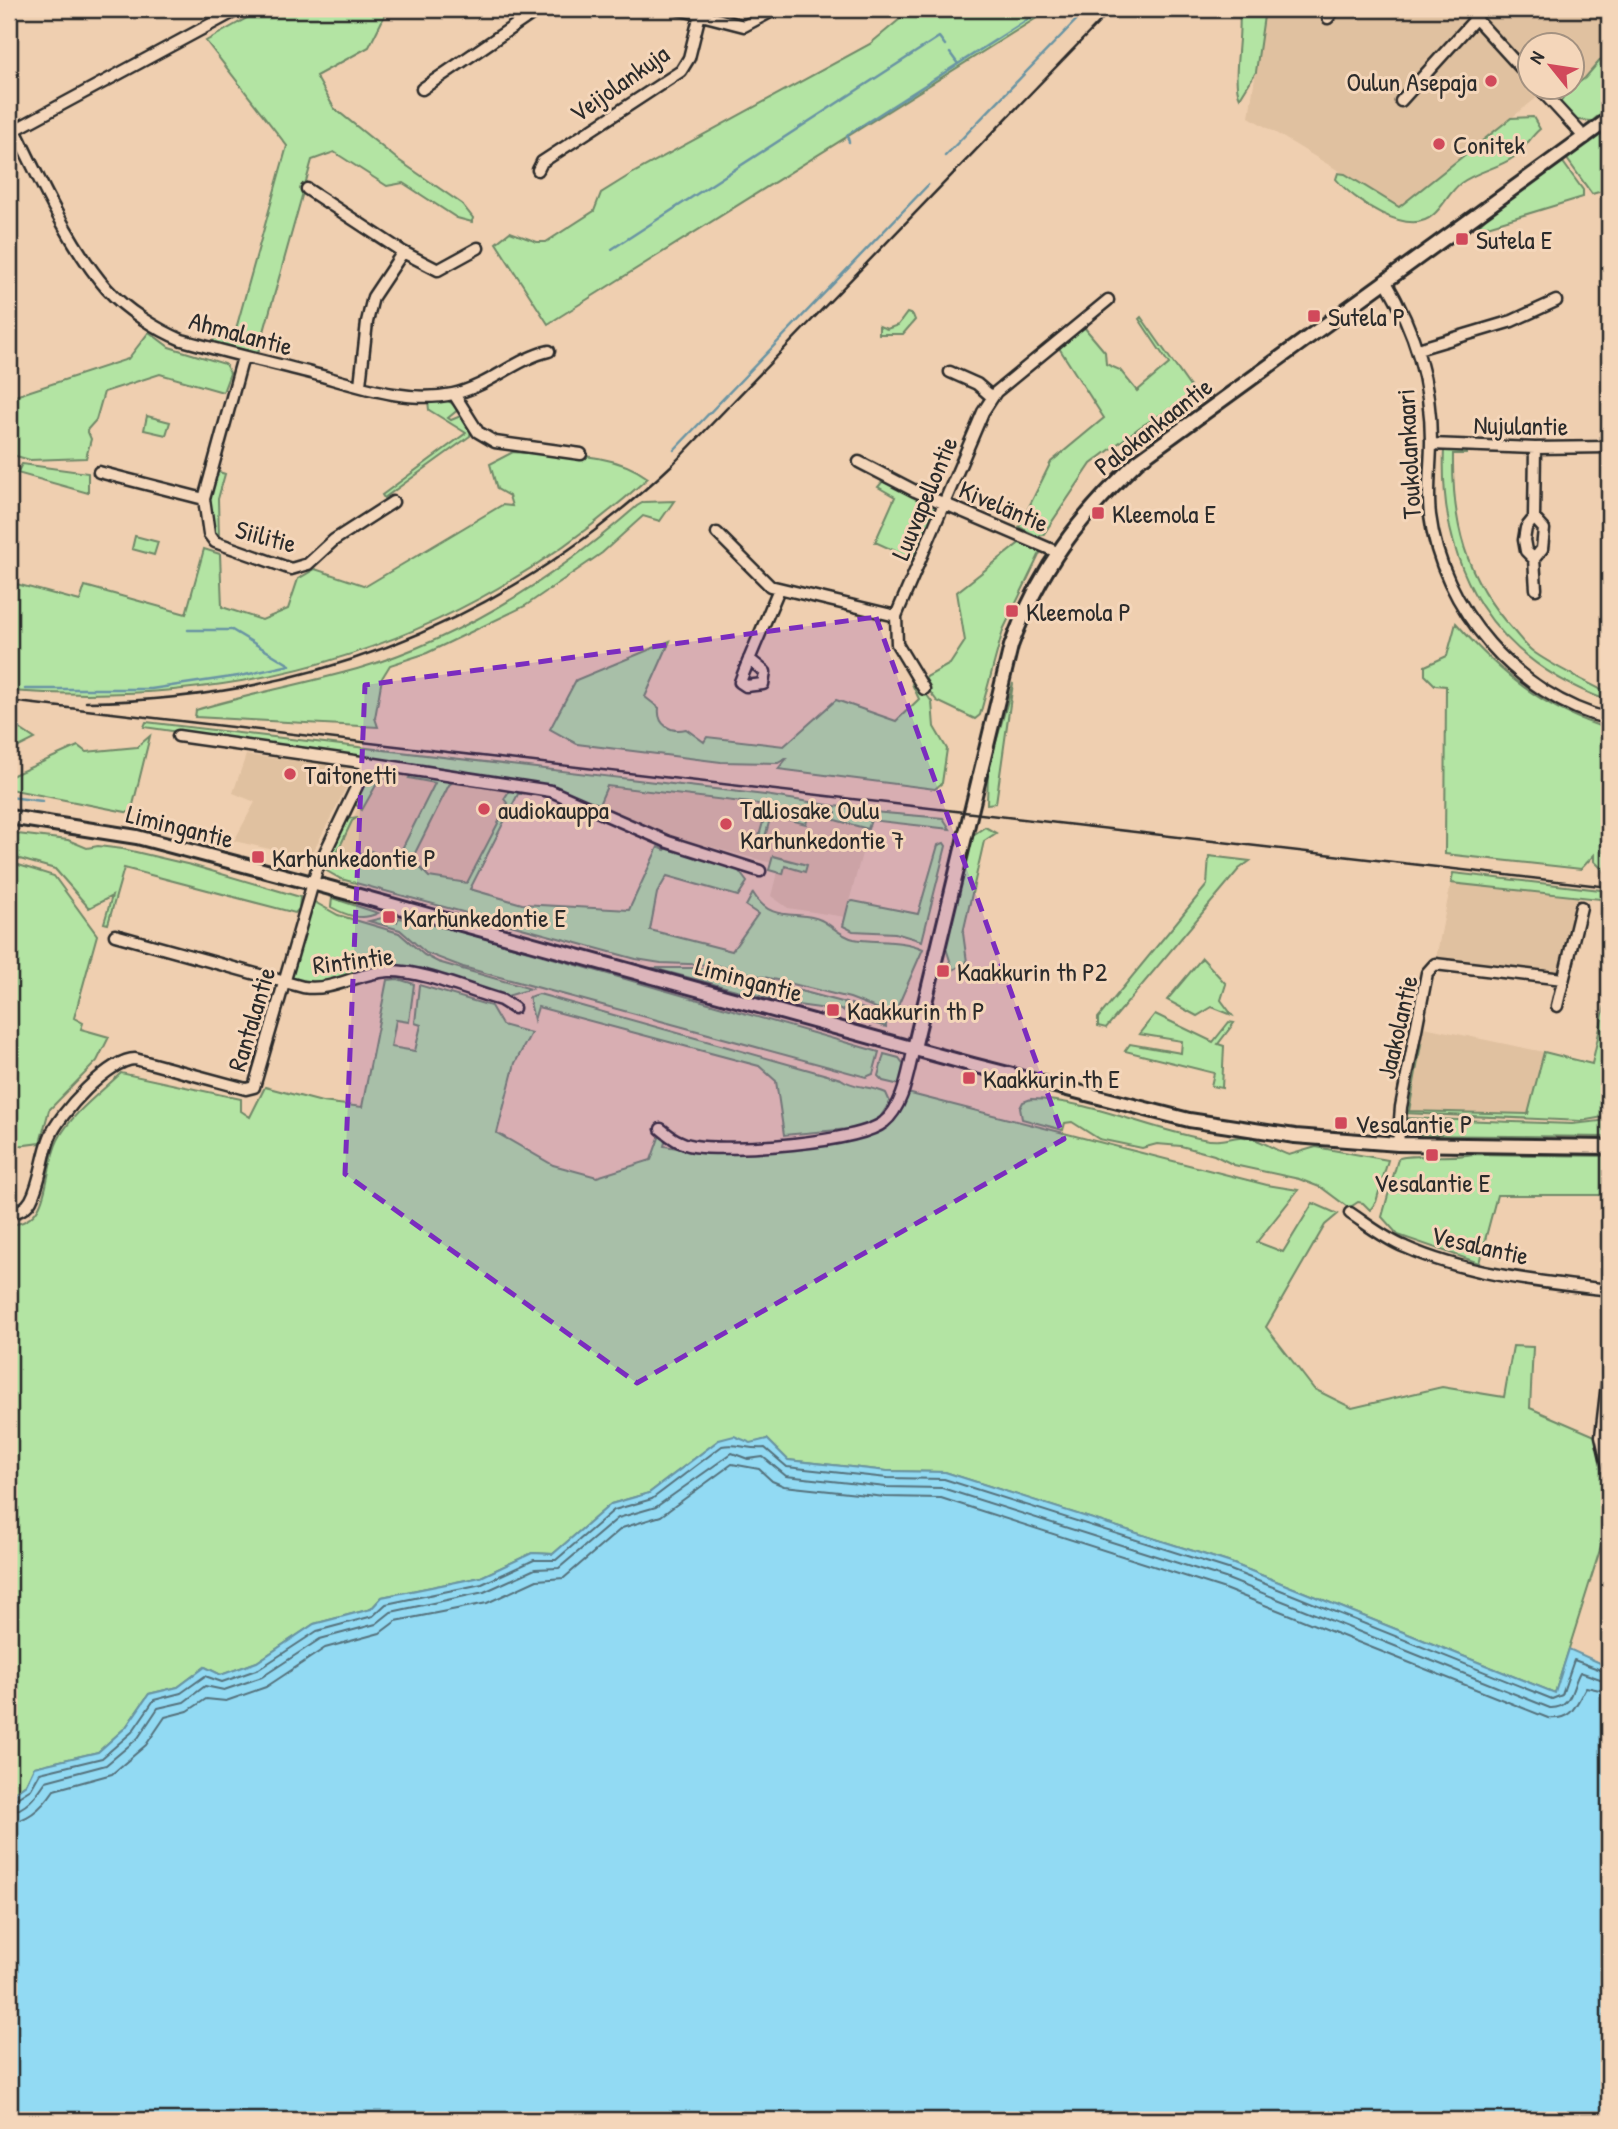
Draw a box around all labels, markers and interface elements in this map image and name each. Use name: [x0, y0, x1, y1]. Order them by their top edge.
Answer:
north arrow: [1516, 32, 1586, 102]
street label: Veijolankuja: [562, 36, 676, 130]
text: N: [1522, 47, 1550, 68]
place label: Oulun Asepaja: [1346, 64, 1477, 99]
marker: Oulun Asepaja: [1483, 73, 1499, 89]
place label: Conitek: [1453, 127, 1526, 162]
marker: Conitek: [1431, 136, 1447, 152]
place label: Sutela E: [1476, 222, 1553, 257]
marker: Sutela E: [1454, 231, 1470, 247]
place label: Sutela P: [1328, 299, 1405, 334]
street label: Ahmalantie: [186, 302, 296, 364]
marker: Sutela P: [1306, 308, 1322, 324]
street label: Palokankaantie: [1087, 369, 1219, 483]
street label: Toukolankaari: [1387, 388, 1429, 520]
street label: Nujulantie: [1473, 407, 1569, 443]
street label: Luuvapellontie: [882, 431, 966, 565]
street label: Kiveläntie: [954, 471, 1054, 541]
place label: Kleemola E: [1112, 496, 1216, 531]
marker: Kleemola E: [1090, 505, 1106, 521]
street label: Siilitie: [232, 511, 300, 561]
place label: Kleemola P: [1026, 594, 1131, 629]
marker: Kleemola P: [1004, 603, 1020, 619]
place label: Taitonetti: [304, 757, 397, 792]
marker: Taitonetti: [282, 766, 298, 782]
place label: audiokauppa: [498, 792, 609, 827]
place label: Talliosake Oulu Karhunkedontie 7: [740, 792, 904, 857]
street label: Limingantie: [123, 796, 237, 856]
marker: audiokauppa: [476, 801, 492, 817]
marker: Talliosake Oulu Karhunkedontie 7: [718, 816, 734, 832]
place label: Karhunkedontie P: [272, 840, 436, 875]
marker: Karhunkedontie P: [250, 849, 266, 865]
place label: Karhunkedontie E: [403, 900, 566, 935]
marker: Karhunkedontie E: [381, 909, 397, 925]
street label: Rintintie: [311, 938, 395, 982]
street label: Limingantie: [692, 948, 806, 1010]
place label: Kaakkurin th P2: [957, 954, 1107, 989]
street label: Rantalantie: [219, 963, 283, 1075]
marker: Kaakkurin th P2: [935, 963, 951, 979]
street label: Jaakolantie: [1368, 972, 1426, 1082]
place label: Kaakkurin th P: [847, 993, 985, 1028]
marker: Kaakkurin th P: [825, 1002, 841, 1018]
place label: Kaakkurin th E: [983, 1061, 1120, 1096]
marker: Kaakkurin th E: [961, 1070, 977, 1086]
place label: Vesalantie P: [1355, 1106, 1473, 1141]
marker: Vesalantie P: [1333, 1115, 1349, 1131]
marker: Vesalantie E: [1424, 1147, 1440, 1163]
place label: Vesalantie E: [1374, 1165, 1491, 1200]
street label: Vesalantie: [1428, 1217, 1532, 1273]

